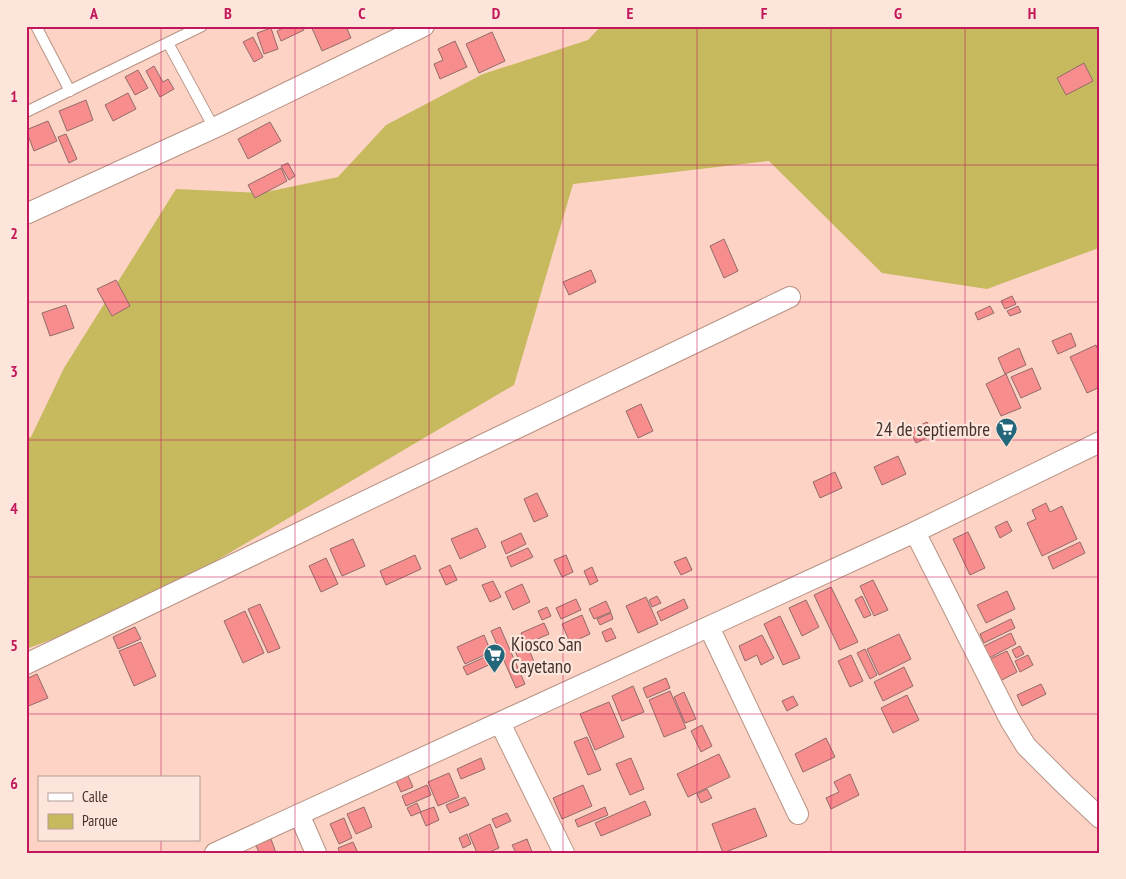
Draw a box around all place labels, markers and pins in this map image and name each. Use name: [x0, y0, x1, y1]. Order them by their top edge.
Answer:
place label: 24 de septiembre: [875, 417, 990, 441]
supermarket icon: 24 de septiembre: [994, 417, 1018, 448]
place label: Kiosco San Cayetano: [511, 632, 582, 678]
supermarket icon: Kiosco San Cayetano: [483, 643, 507, 674]

